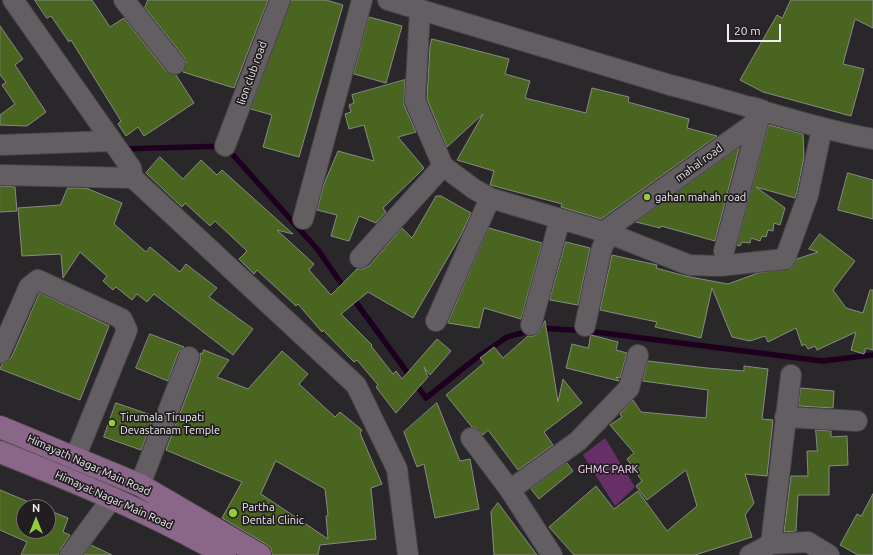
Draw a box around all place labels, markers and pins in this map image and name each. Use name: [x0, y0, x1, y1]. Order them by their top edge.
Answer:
place label: gahan mahah road: [655, 190, 746, 204]
marker: gahan mahah road: [642, 192, 652, 202]
place label: Tirumala Tirupati Devastanam Temple: [120, 410, 220, 436]
marker: Tirumala Tirupati Devastanam Temple: [107, 418, 117, 428]
place label: Partha Dental Clinic: [242, 500, 304, 526]
marker: Partha Dental Clinic: [227, 507, 239, 519]

